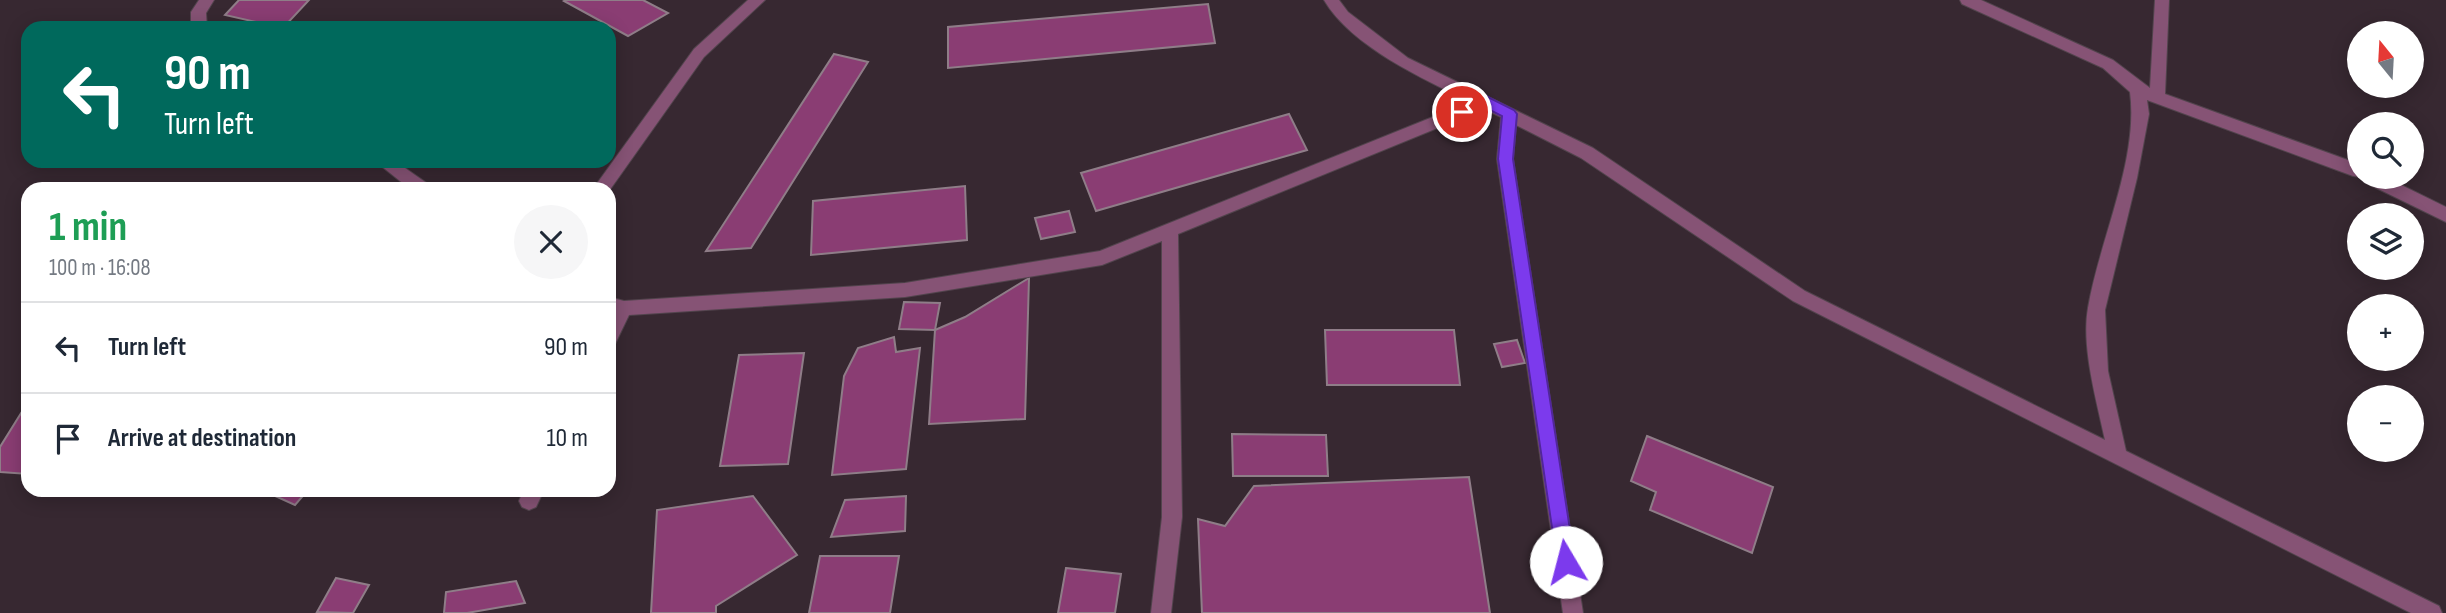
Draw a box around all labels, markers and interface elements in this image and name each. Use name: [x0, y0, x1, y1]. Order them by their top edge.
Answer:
north arrow: [2347, 21, 2424, 98]
map controls: [2347, 21, 2424, 462]
text: 90 m: [164, 45, 251, 104]
icon: left: [49, 49, 140, 140]
pin: [1432, 82, 1492, 142]
icon: arrive: [1443, 93, 1481, 131]
text: Turn left: [164, 105, 254, 144]
button: search: [2347, 112, 2424, 189]
text: 1 min: [49, 202, 127, 253]
button: layers: [2347, 203, 2424, 280]
button: close: [514, 205, 588, 279]
text: 100 m · 16:08: [49, 254, 151, 282]
button: +: [2347, 294, 2424, 371]
icon: left: [49, 329, 87, 367]
text: Turn left: [108, 332, 186, 363]
text: 90 m: [544, 332, 588, 363]
button: −: [2347, 385, 2424, 462]
icon: arrive: [49, 420, 87, 458]
text: Arrive at destination: [108, 423, 296, 454]
text: 10 m: [546, 423, 588, 454]
position arrow: [1529, 525, 1603, 599]

